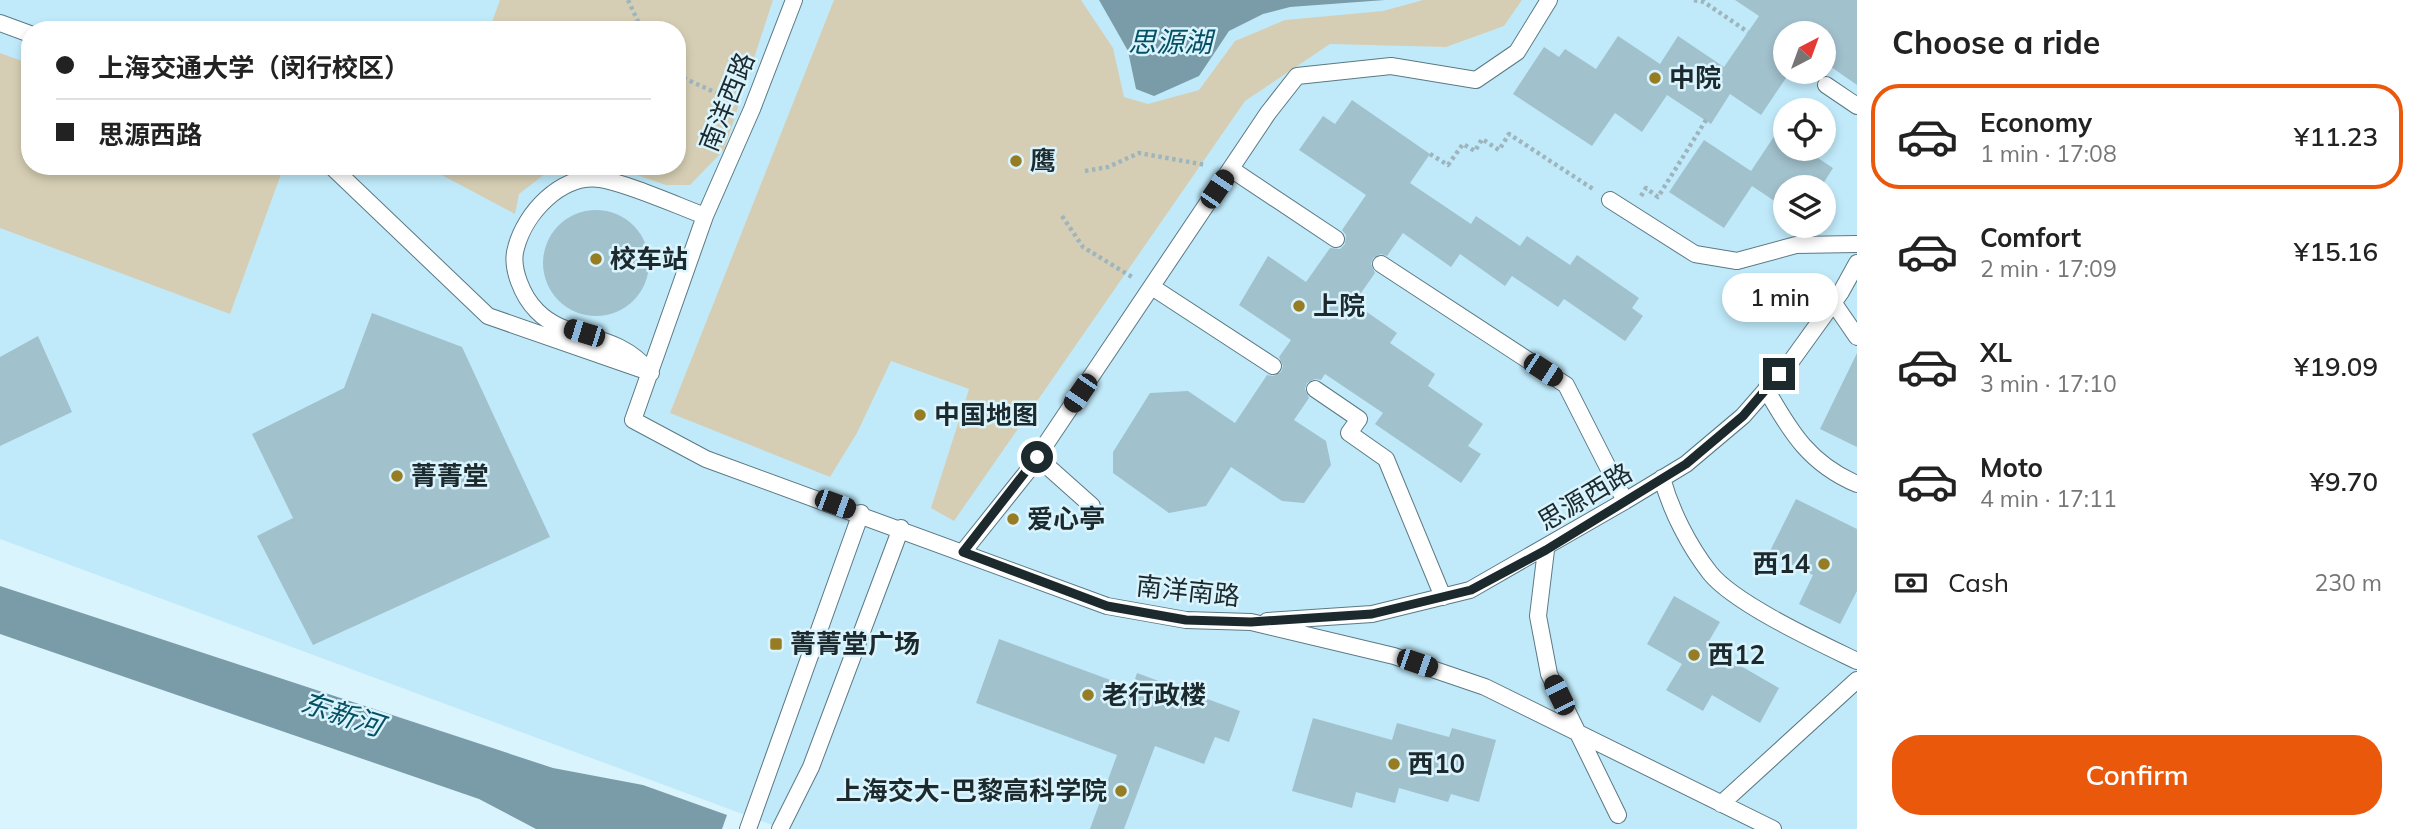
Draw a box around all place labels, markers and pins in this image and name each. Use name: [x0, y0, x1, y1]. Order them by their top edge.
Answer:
place label: 中院: [1669, 61, 1721, 94]
marker: 中院: [1647, 70, 1663, 86]
place label: 鹰: [1030, 144, 1056, 177]
marker: 鹰: [1008, 153, 1024, 169]
place label: 校车站: [610, 242, 688, 275]
marker: 校车站: [588, 251, 604, 267]
place label: 上院: [1313, 289, 1365, 322]
marker: 上院: [1291, 298, 1307, 314]
place label: 中国地图: [934, 398, 1038, 431]
marker: 中国地图: [912, 407, 928, 423]
place label: 菁菁堂: [411, 459, 489, 492]
marker: 菁菁堂: [389, 468, 405, 484]
place label: 爱心亭: [1027, 502, 1105, 535]
marker: 爱心亭: [1005, 511, 1021, 527]
place label: 西14: [1753, 547, 1810, 580]
marker: 西14: [1816, 556, 1832, 572]
place label: 菁菁堂广场: [790, 627, 920, 660]
marker: 菁菁堂广场: [768, 636, 784, 652]
place label: 西12: [1708, 638, 1765, 671]
marker: 西12: [1686, 647, 1702, 663]
place label: 老行政楼: [1102, 678, 1206, 711]
marker: 老行政楼: [1080, 687, 1096, 703]
place label: 西10: [1408, 747, 1465, 780]
marker: 西10: [1386, 756, 1402, 772]
place label: 上海交大-巴黎高科学院: [836, 774, 1107, 807]
marker: 上海交大-巴黎高科学院: [1113, 783, 1129, 799]

